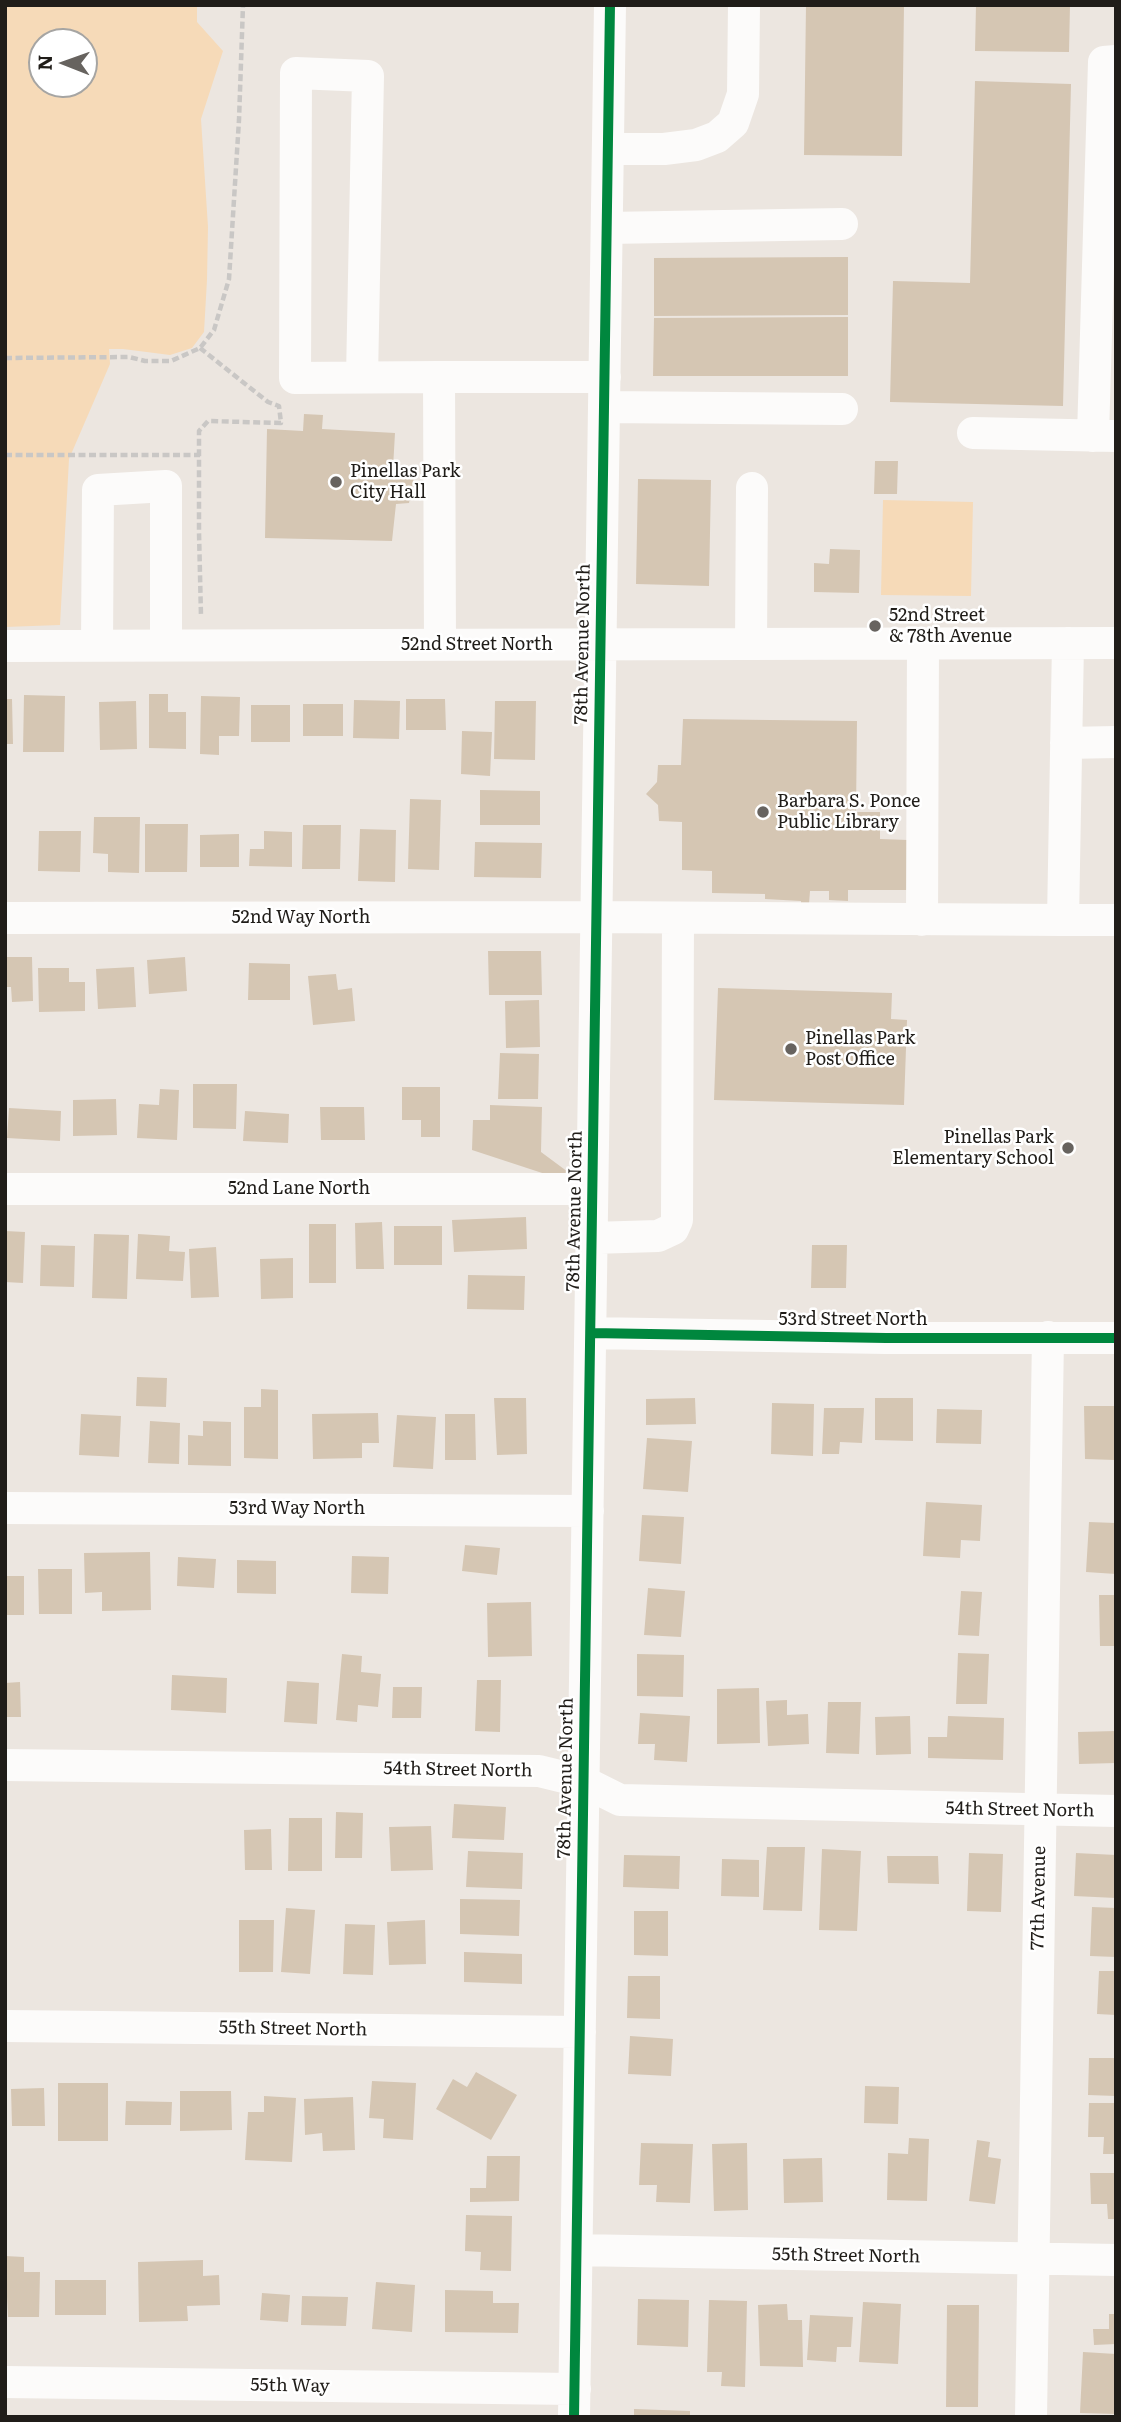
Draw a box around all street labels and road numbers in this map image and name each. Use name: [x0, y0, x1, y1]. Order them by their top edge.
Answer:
street label: 78th Avenue North: [571, 563, 595, 725]
street label: 52nd Street North: [401, 634, 553, 656]
street label: 52nd Way North: [232, 907, 370, 929]
street label: 78th Avenue North: [563, 1130, 587, 1292]
street label: 52nd Lane North: [228, 1178, 370, 1200]
street label: 53rd Street North: [778, 1309, 928, 1331]
street label: 53rd Way North: [229, 1498, 365, 1520]
street label: 78th Avenue North: [554, 1697, 578, 1859]
street label: 54th Street North: [383, 1758, 533, 1782]
street label: 54th Street North: [945, 1798, 1095, 1822]
street label: 77th Avenue: [1027, 1846, 1051, 1950]
street label: 55th Street North: [219, 2017, 367, 2041]
street label: 55th Street North: [772, 2244, 920, 2268]
street label: 55th Way: [250, 2375, 330, 2397]

